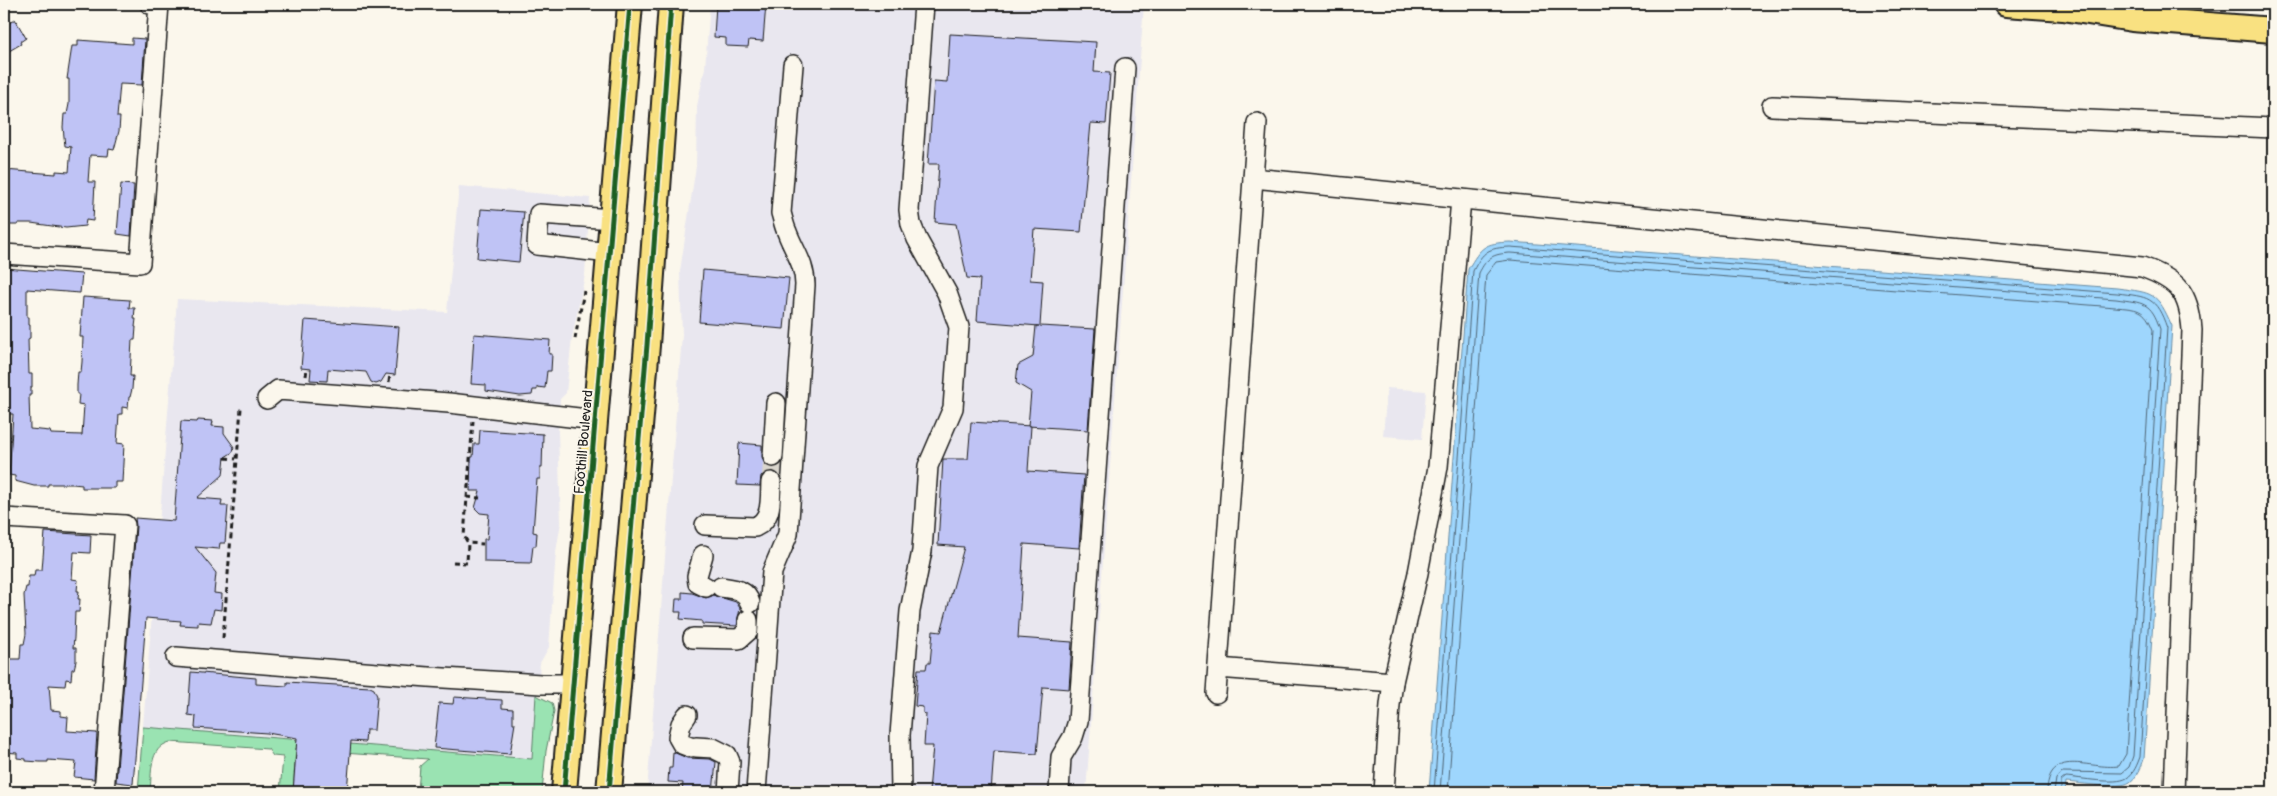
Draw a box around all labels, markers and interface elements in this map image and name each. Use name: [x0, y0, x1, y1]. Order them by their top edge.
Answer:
street label: Foothill Boulevard: [570, 389, 597, 495]

